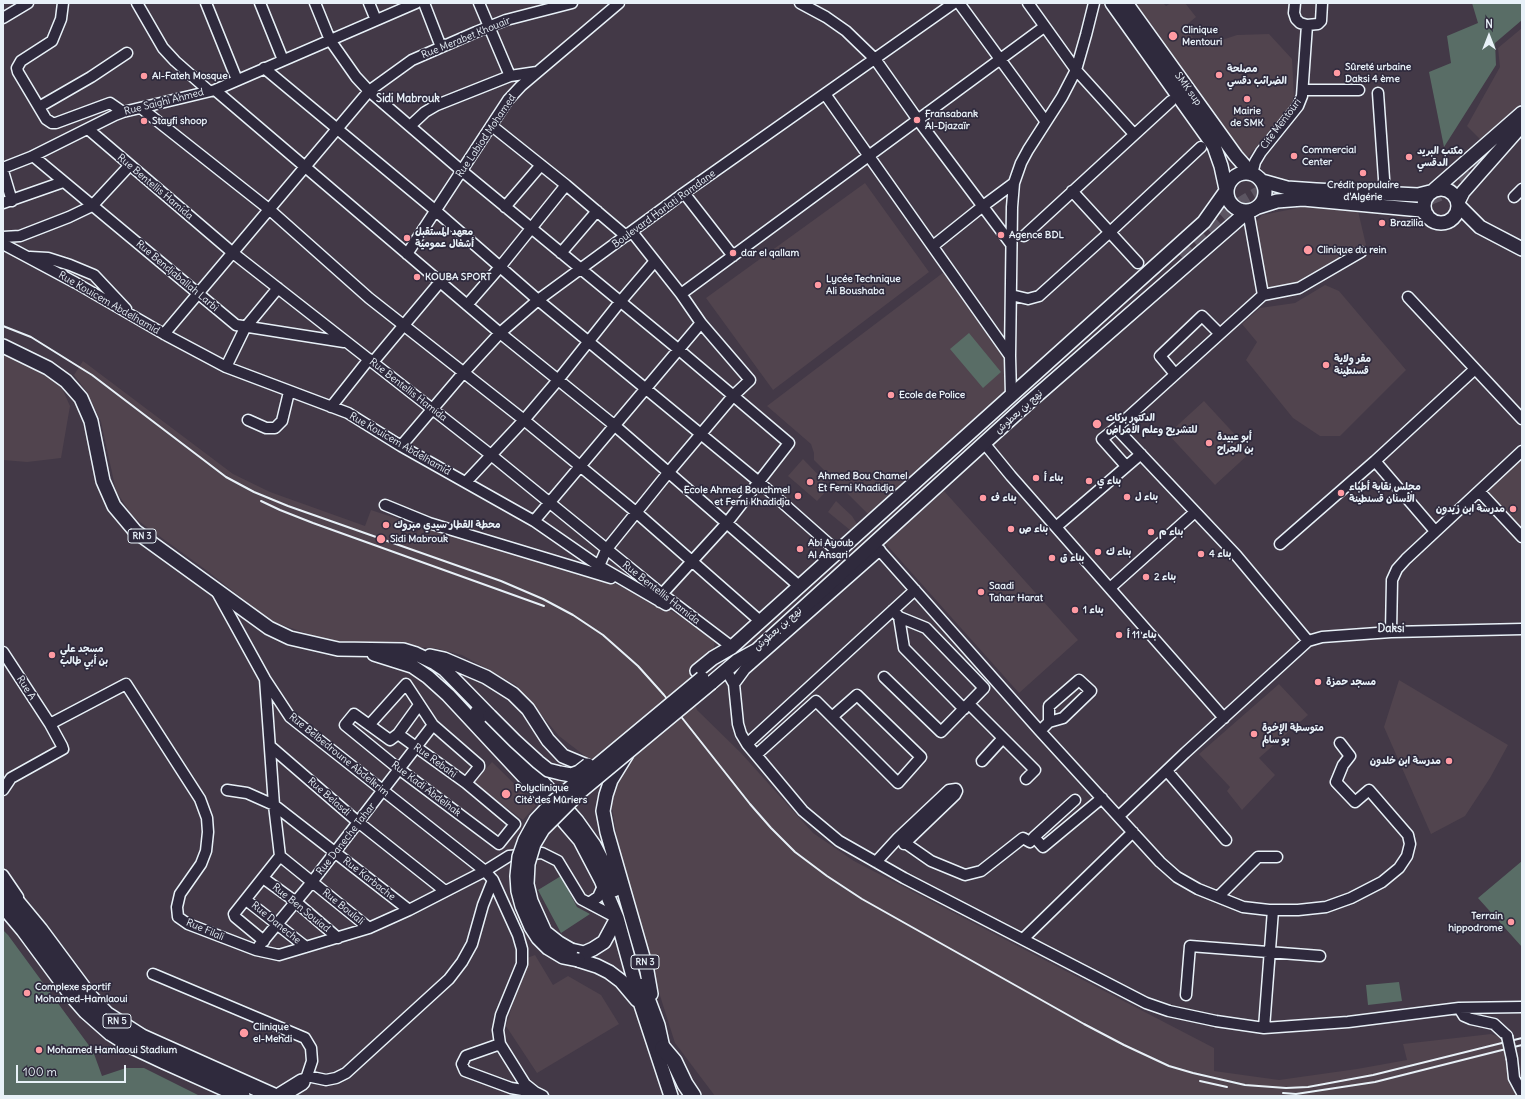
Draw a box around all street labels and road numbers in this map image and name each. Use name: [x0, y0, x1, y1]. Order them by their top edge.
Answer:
street label: Rue Merabet Khouair: [420, 15, 512, 61]
street label: SMK sup: [1172, 70, 1204, 108]
street label: Rue Saighi Ahmed: [123, 86, 205, 118]
street label: Rue Labiod Mohamed: [454, 92, 518, 180]
street label: Cite Mentouri: [1258, 96, 1304, 152]
street label: Rue Bentellis Hamida: [115, 152, 195, 222]
street label: Boulevard Harlati Ramdane: [610, 167, 718, 251]
street label: Rue Bendjaballah Larbi: [133, 238, 221, 314]
street label: Rue Kouicem Abdelhamid: [56, 269, 162, 337]
street label: Rue Bentellis Hamida: [367, 356, 449, 424]
street label: نهج بن بعطوش: [993, 387, 1045, 437]
street label: Rue Kouicem Abdelhamid: [347, 410, 453, 478]
road number: RN 3: [128, 529, 156, 543]
street label: Rue Bentellis Hamida: [620, 559, 702, 627]
street label: نهج بن بعطوش: [751, 605, 805, 653]
street label: Rue A: [14, 674, 38, 702]
street label: Rue Belbedroune Abdelkrim: [286, 711, 392, 799]
street label: Rue Rebahi: [411, 741, 459, 781]
street label: Rue Kadi Abdelhak: [389, 759, 463, 819]
street label: Rue Belasdi: [305, 775, 353, 819]
street label: Rue Daneche Tahar: [314, 801, 378, 877]
street label: Rue Karbache: [340, 855, 398, 903]
street label: Rue Ben Souiad: [270, 881, 332, 935]
street label: Rue Boulali: [320, 887, 366, 927]
street label: Rue Daneche: [249, 899, 303, 947]
street label: Rue Filali: [184, 917, 226, 943]
road number: RN 3: [631, 955, 659, 969]
road number: RN 5: [103, 1014, 131, 1028]

